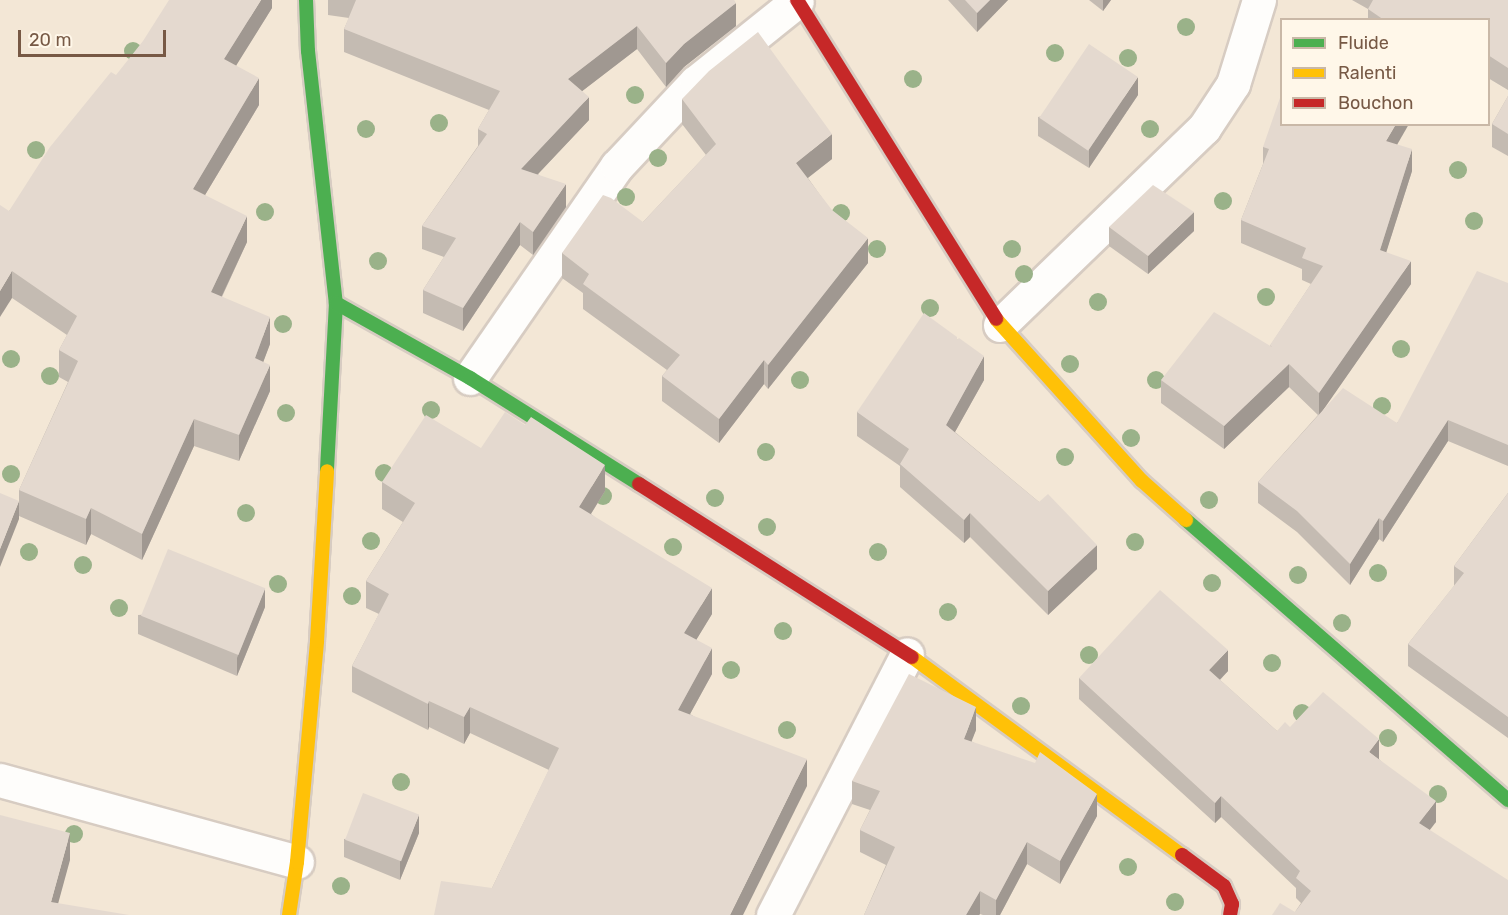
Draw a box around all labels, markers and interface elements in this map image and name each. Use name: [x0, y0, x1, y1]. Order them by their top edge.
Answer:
scale bar: [21, 18, 170, 56]
legend: [1280, 18, 1490, 126]
text: 20 m: [29, 29, 71, 51]
text: Fluide: [1338, 32, 1389, 54]
text: Ralenti: [1338, 62, 1396, 84]
text: Bouchon: [1338, 92, 1413, 114]

